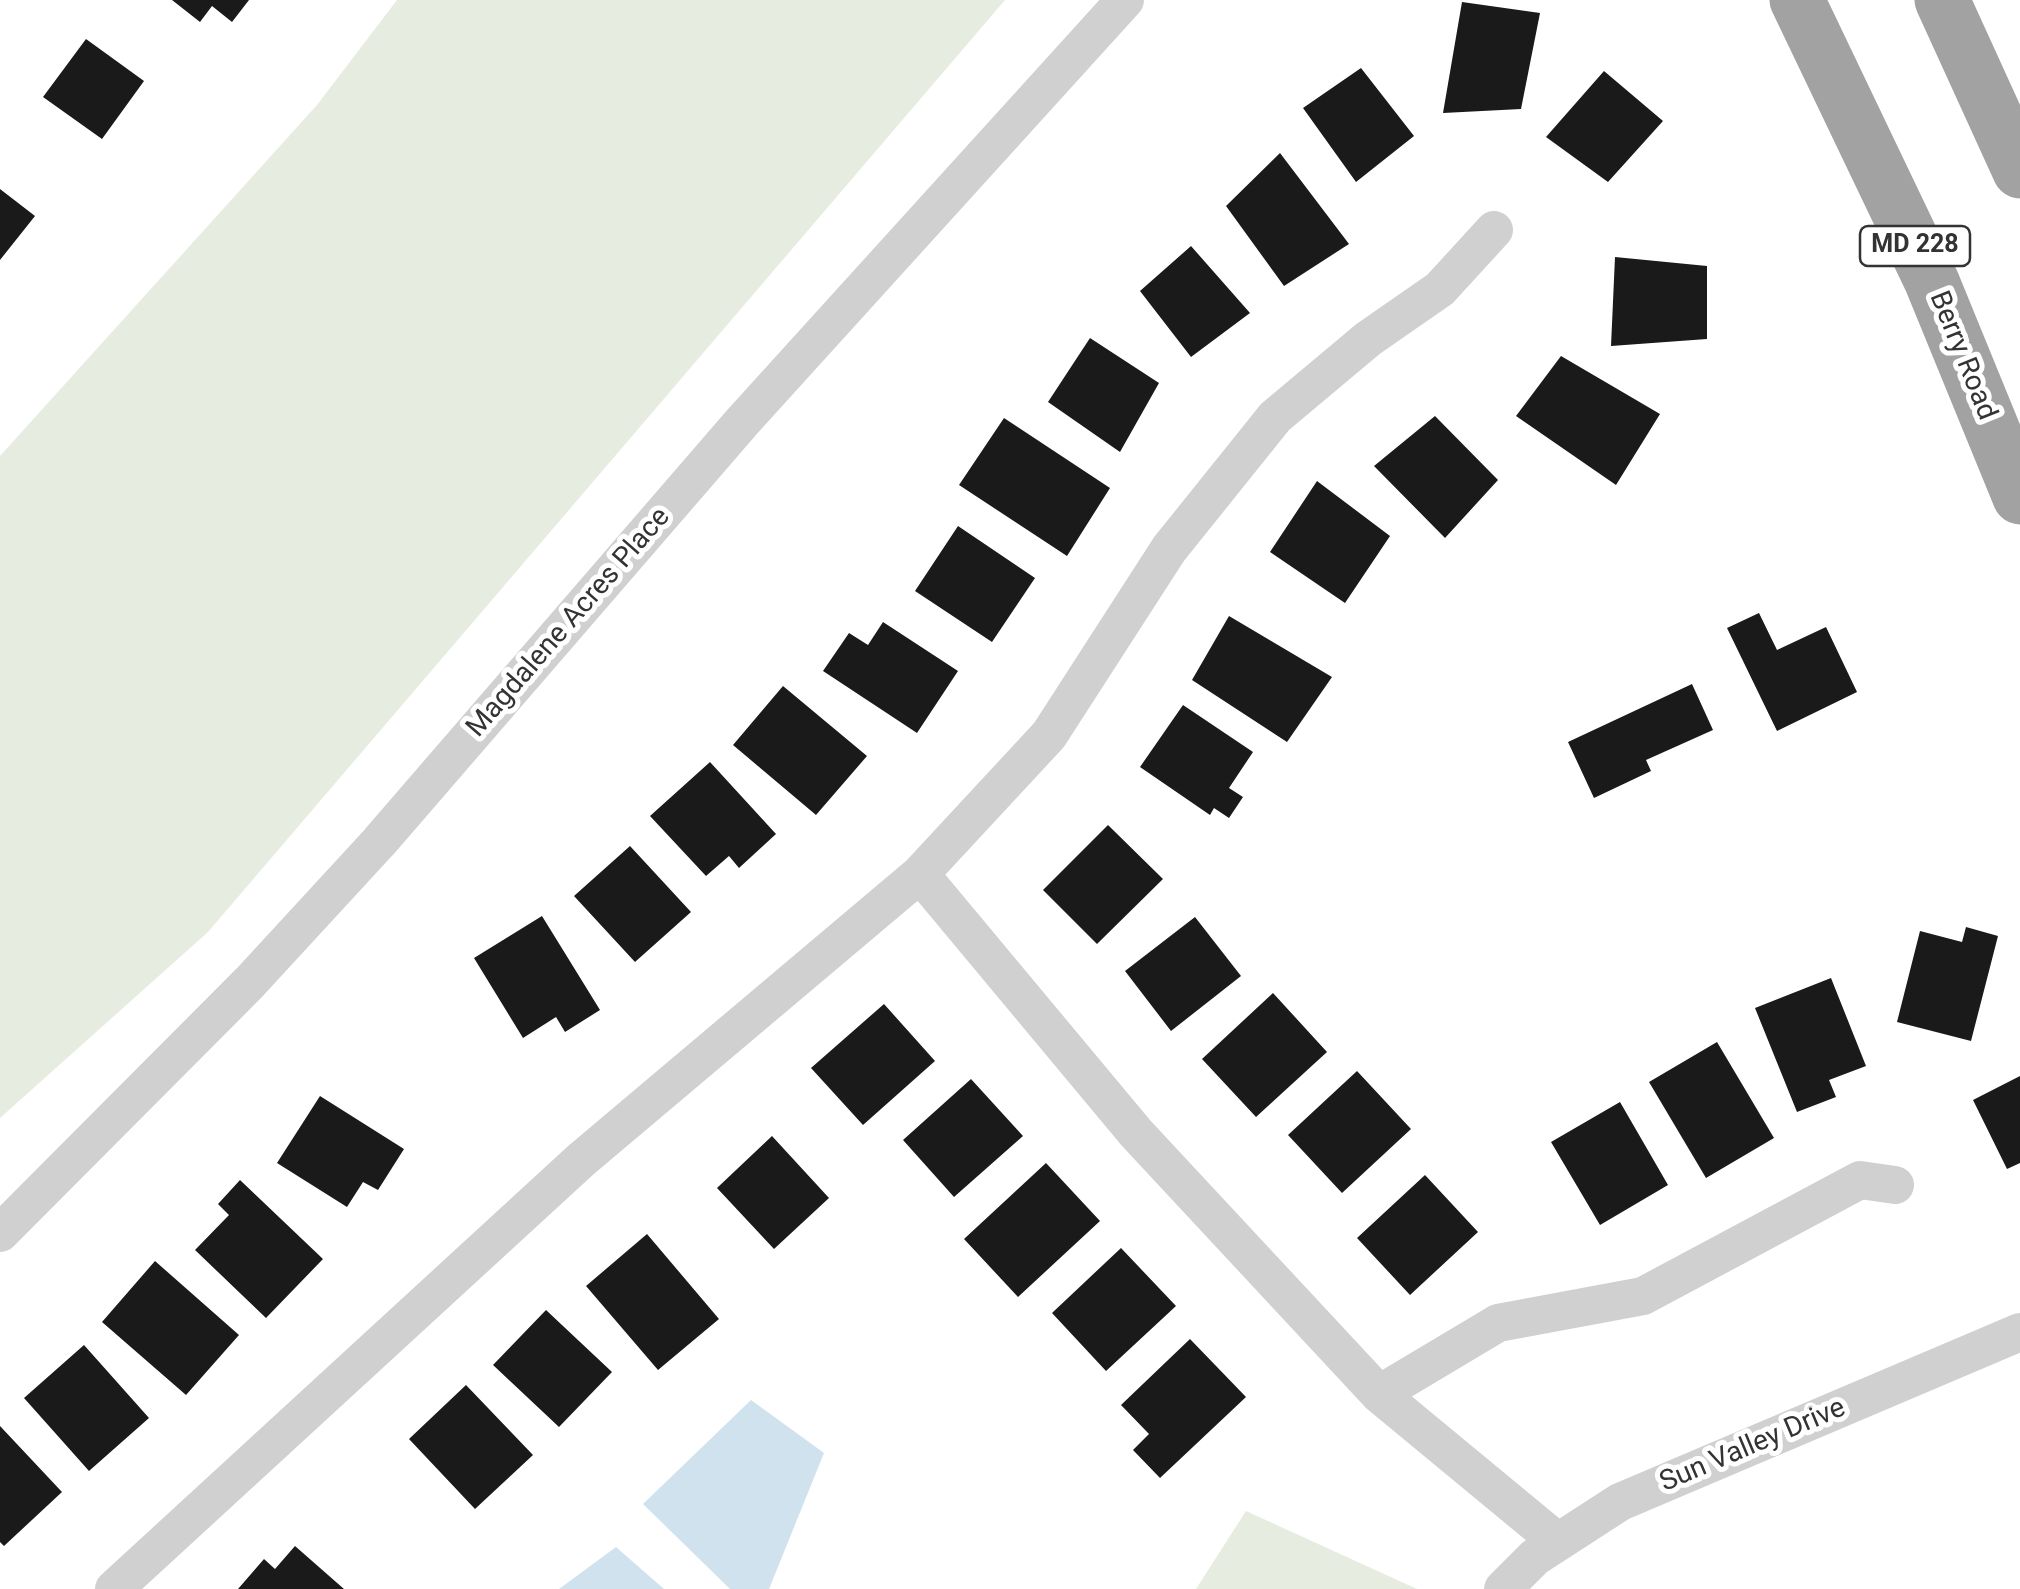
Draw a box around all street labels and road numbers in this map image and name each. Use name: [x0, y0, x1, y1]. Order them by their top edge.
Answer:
road number: MD 228: [1860, 226, 1970, 266]
street label: Berry Road: [1921, 287, 2003, 425]
street label: Magdalene Acres Place: [460, 501, 678, 745]
street label: Sun Valley Drive: [1655, 1392, 1851, 1500]

